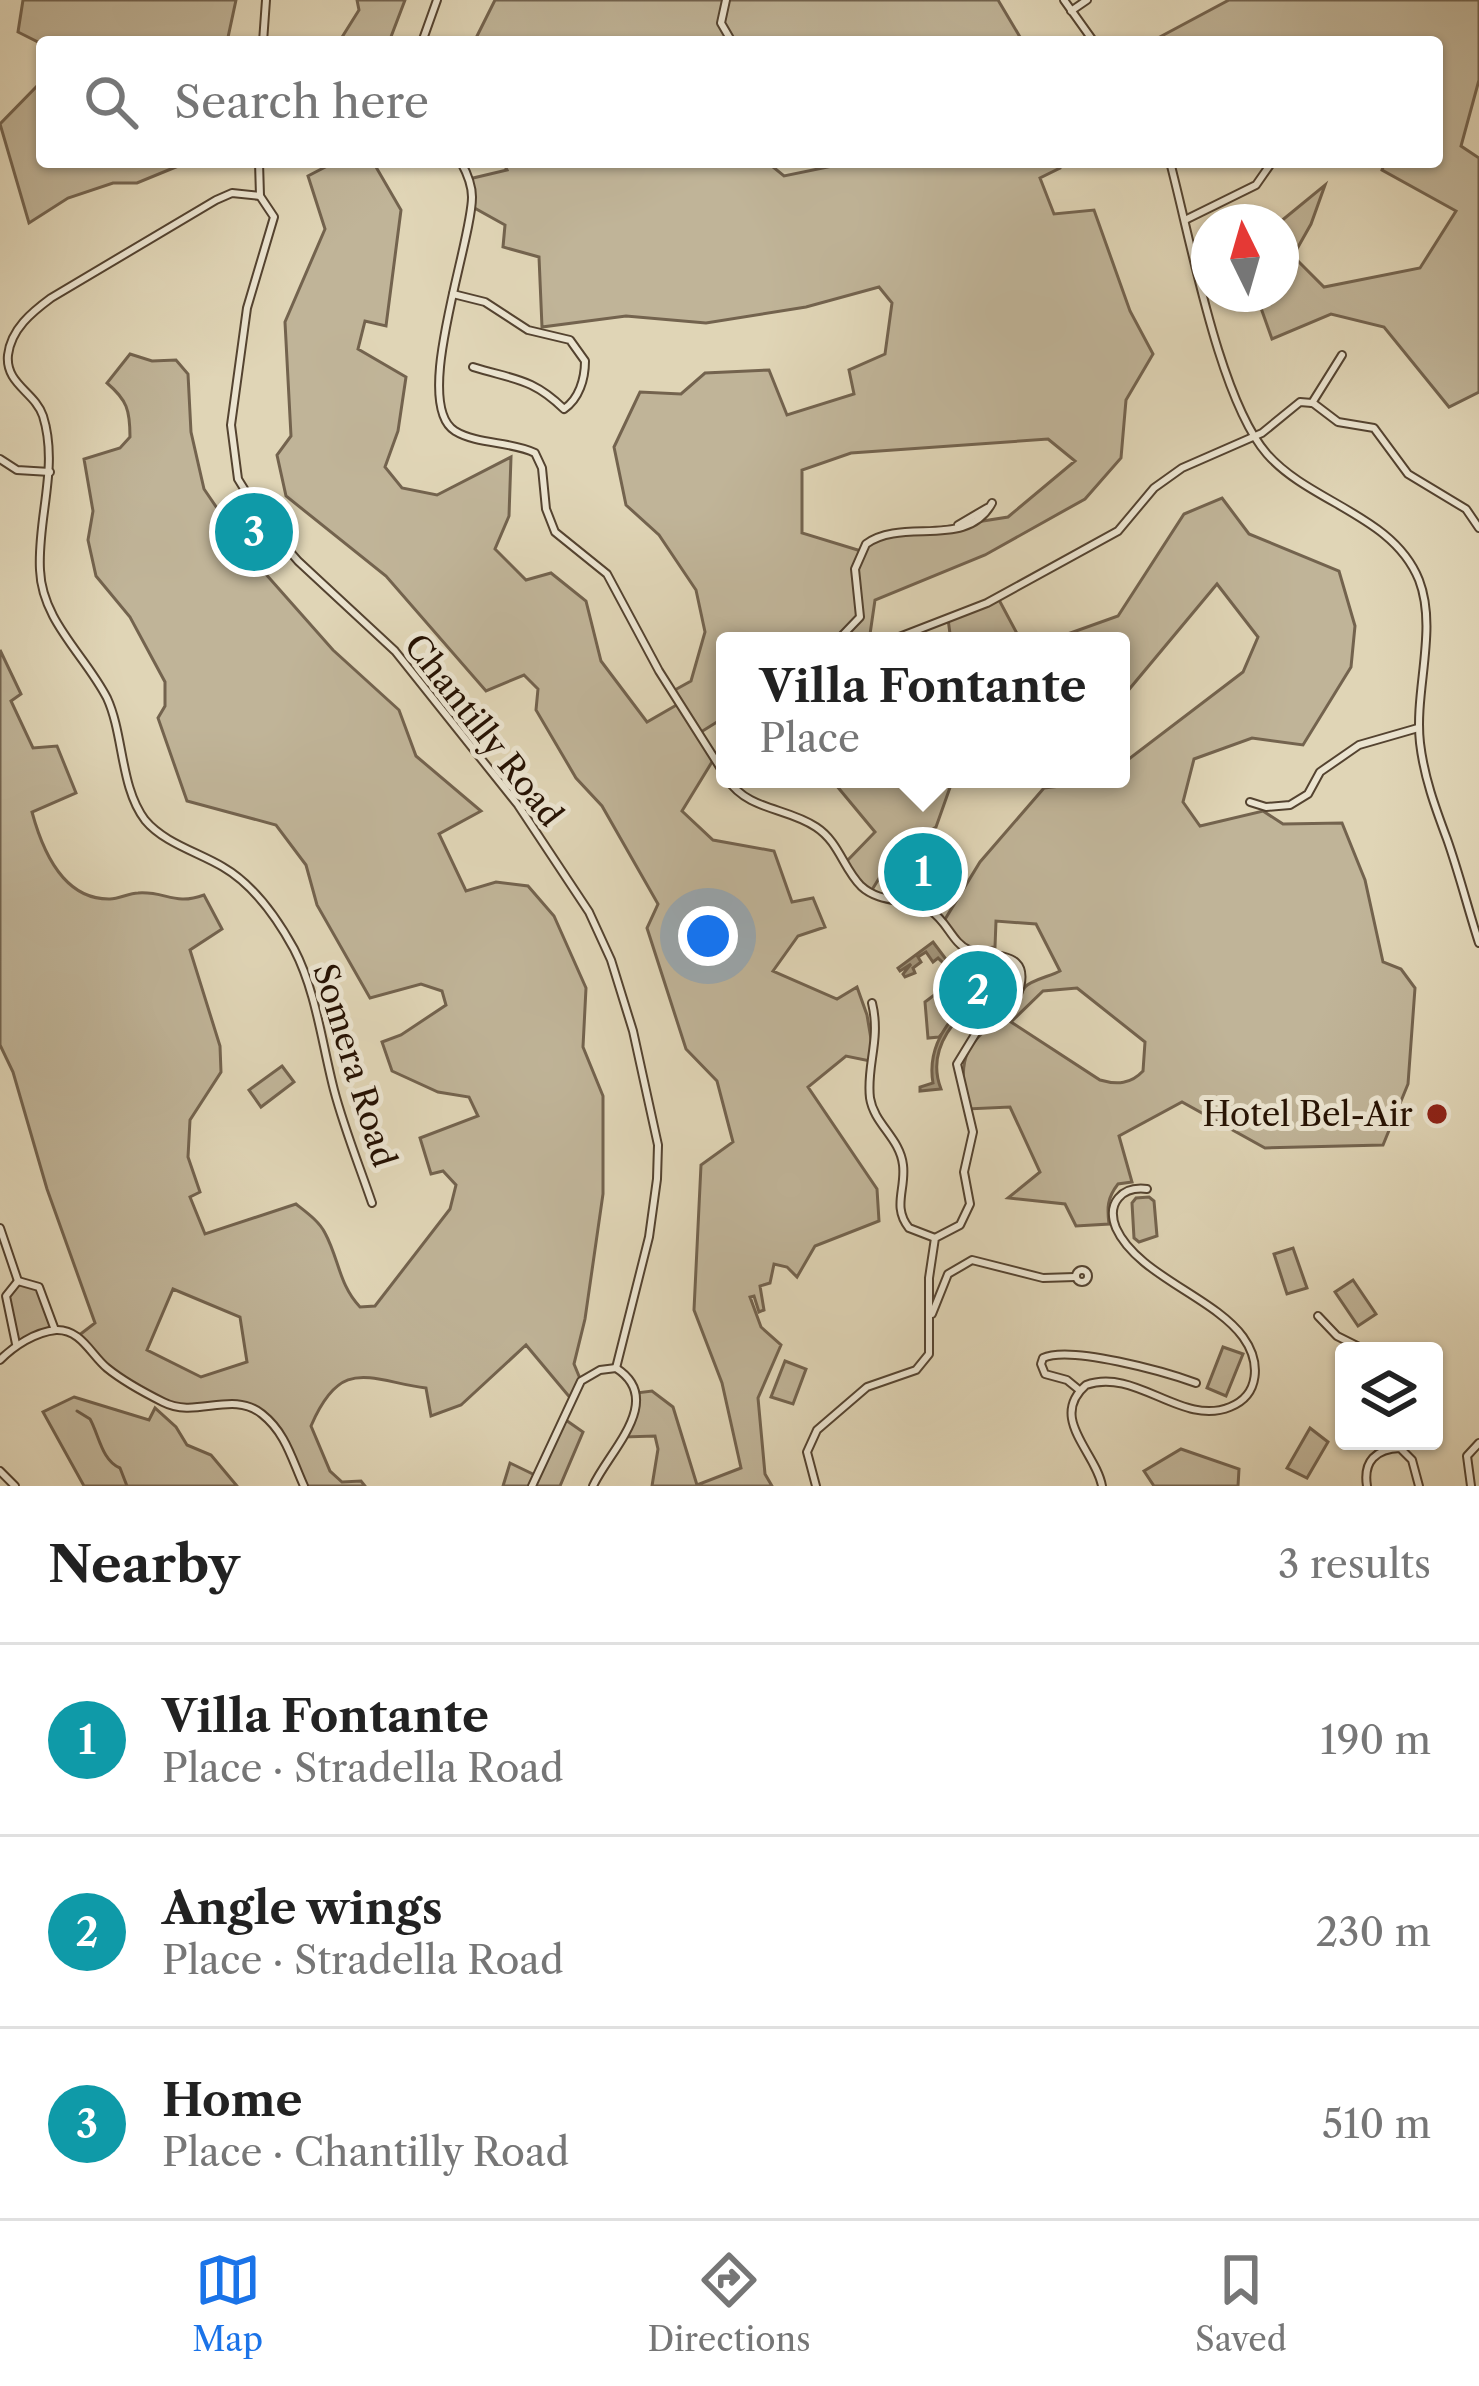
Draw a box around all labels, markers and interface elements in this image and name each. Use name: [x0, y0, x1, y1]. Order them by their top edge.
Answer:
search box: [36, 36, 1443, 168]
icon: search: [78, 69, 144, 135]
text: Search here: [174, 74, 429, 130]
north arrow: [1191, 204, 1299, 312]
pin: 3: [215, 487, 293, 577]
street label: Chantilly Road: [396, 626, 571, 835]
popup: [716, 632, 1130, 788]
text: Villa Fontante: [760, 658, 1086, 714]
text: Place: [760, 714, 860, 762]
pin: 1: [884, 827, 962, 917]
your location: [678, 906, 738, 966]
pin: 2: [939, 945, 1017, 1035]
street label: Somera Road: [304, 959, 405, 1172]
place label: Hotel Bel-Air: [1202, 1094, 1413, 1135]
marker: Hotel Bel-Air: [1424, 1101, 1450, 1127]
map controls: [1335, 1342, 1443, 1450]
button: layers: [1335, 1342, 1443, 1450]
text: Nearby: [48, 1533, 240, 1595]
text: 3 results: [1278, 1540, 1431, 1588]
text: Villa Fontante: [162, 1688, 489, 1744]
text: 1: [78, 1716, 96, 1764]
text: 190 m: [1320, 1716, 1431, 1764]
text: Place · Stradella Road: [162, 1744, 564, 1792]
text: Angle wings: [162, 1880, 443, 1936]
text: 2: [75, 1908, 99, 1956]
text: 230 m: [1316, 1908, 1431, 1956]
text: Place · Stradella Road: [162, 1936, 564, 1984]
text: Home: [162, 2072, 302, 2128]
text: 3: [76, 2100, 98, 2148]
text: 510 m: [1322, 2100, 1431, 2148]
text: Place · Chantilly Road: [162, 2128, 569, 2176]
tab: Map: [192, 2247, 263, 2360]
tab: Directions: [648, 2247, 811, 2360]
tab: Saved: [1195, 2247, 1287, 2360]

